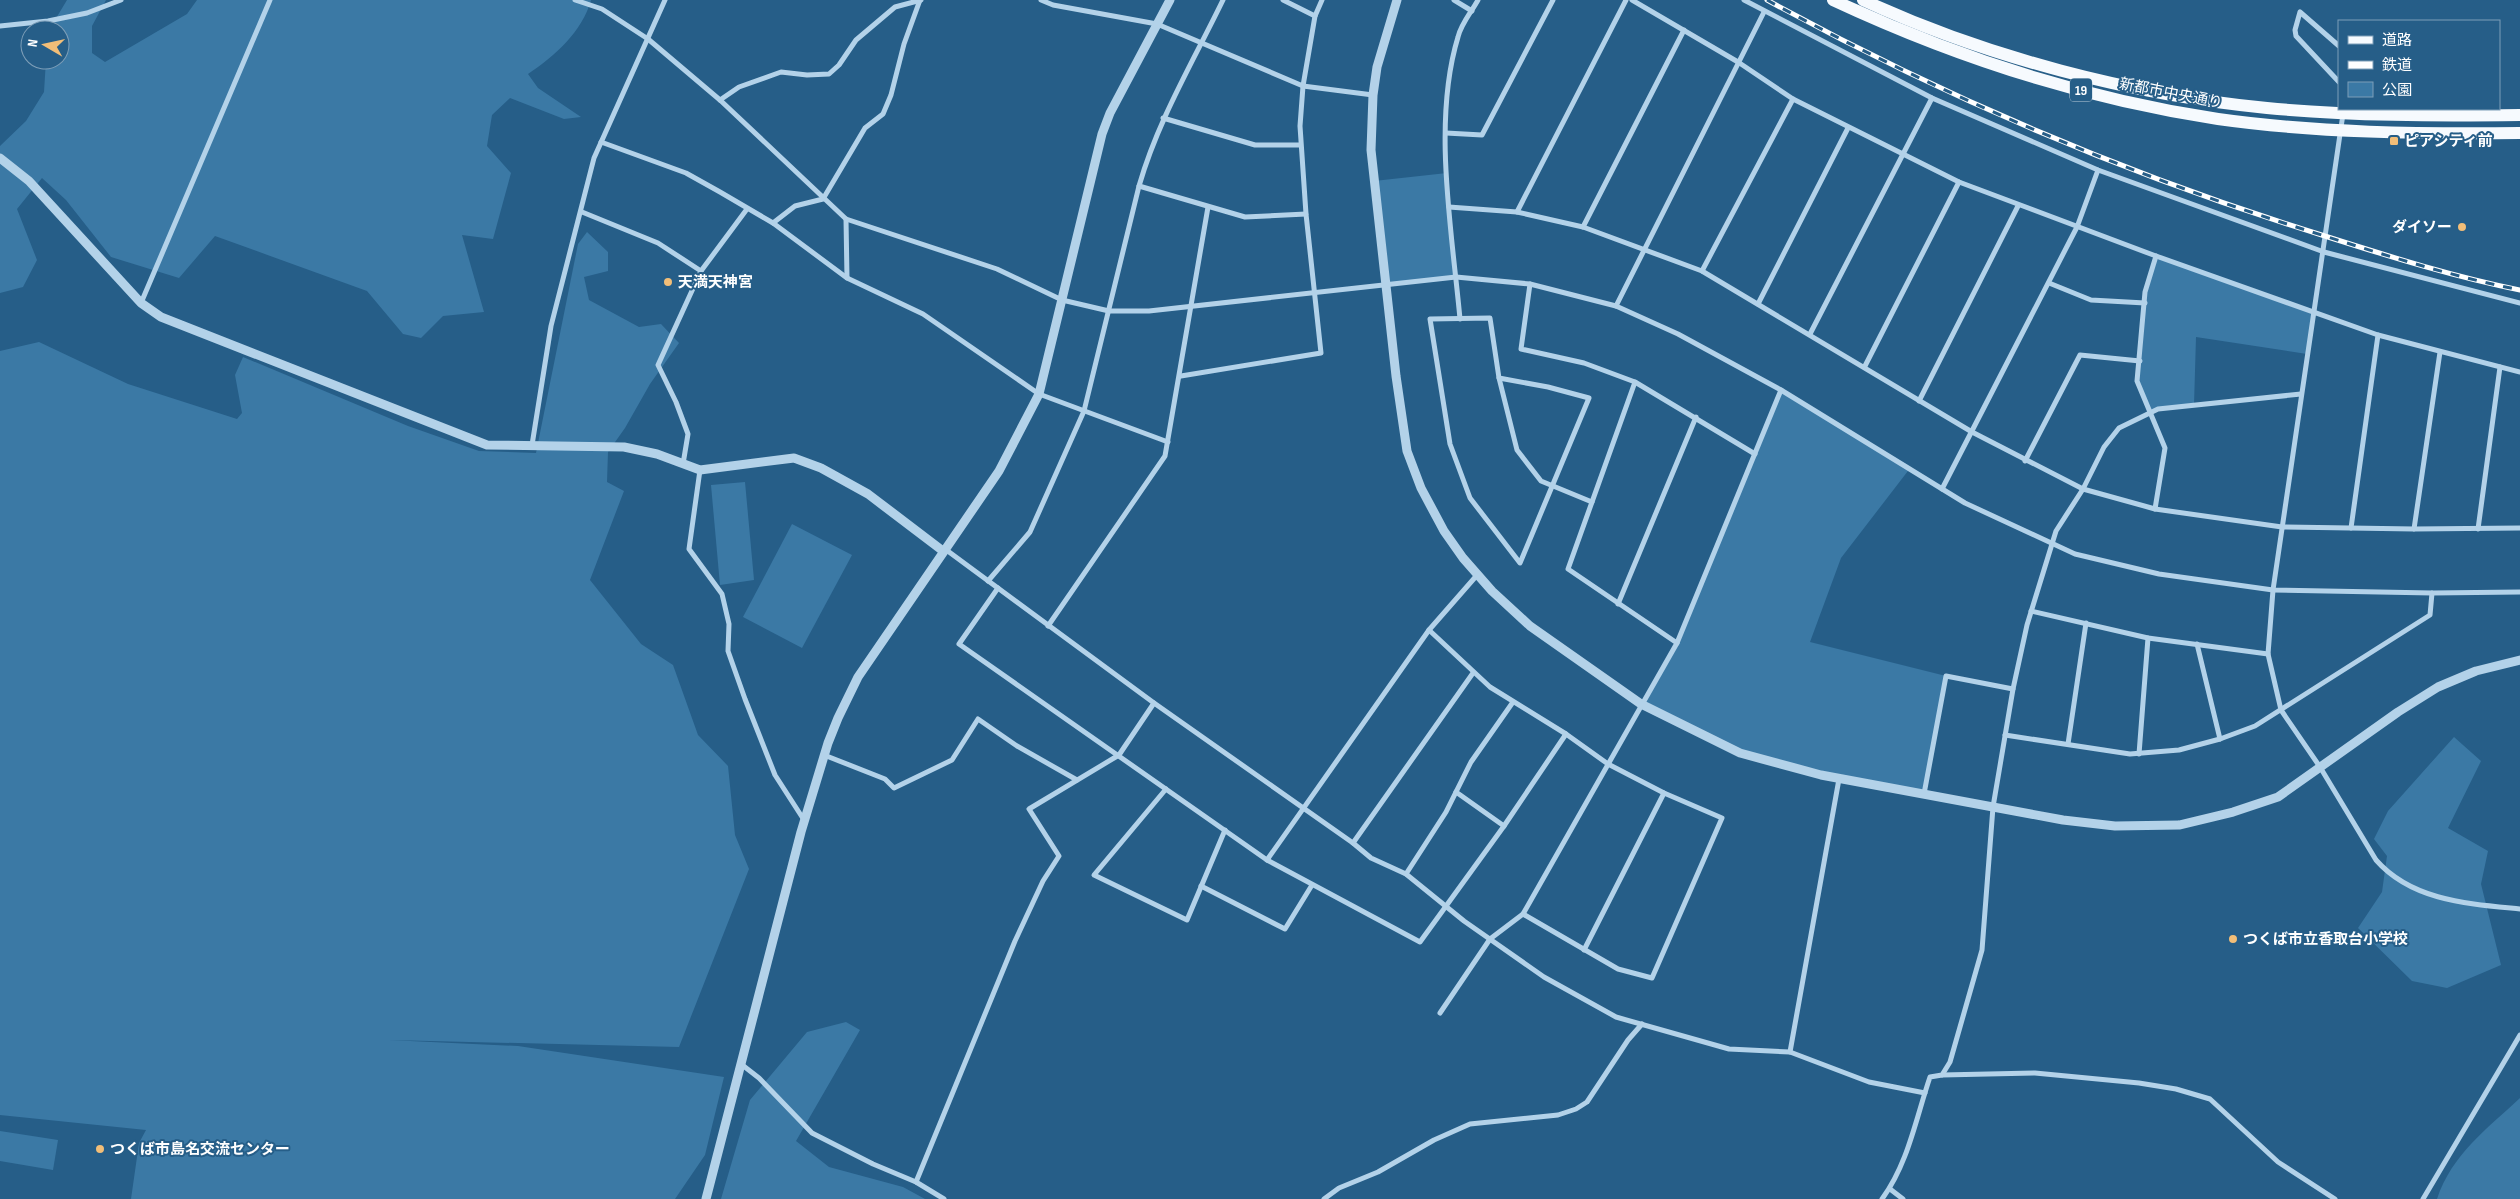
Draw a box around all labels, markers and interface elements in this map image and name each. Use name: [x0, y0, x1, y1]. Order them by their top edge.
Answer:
north arrow: [20, 20, 70, 70]
legend: [2338, 20, 2500, 110]
text: 道路: [2382, 31, 2412, 50]
text: N: [24, 38, 42, 48]
text: 鉄道: [2382, 56, 2412, 75]
street label: 新都市中央通り: [2118, 74, 2224, 113]
road number: 19: [2070, 78, 2092, 102]
text: 公園: [2382, 81, 2412, 100]
place label: ピアシティ前: [2404, 132, 2493, 151]
marker: ピアシティ前: [2388, 135, 2400, 147]
place label: ダイソー: [2392, 218, 2452, 237]
marker: ダイソー: [2456, 221, 2468, 233]
place label: 天満天神宮: [678, 273, 753, 292]
marker: 天満天神宮: [662, 276, 674, 288]
place label: つくば市立香取台小学校: [2243, 930, 2408, 949]
marker: つくば市立香取台小学校: [2227, 933, 2239, 945]
place label: つくば市島名交流センター: [110, 1140, 290, 1159]
marker: つくば市島名交流センター: [94, 1143, 106, 1155]

